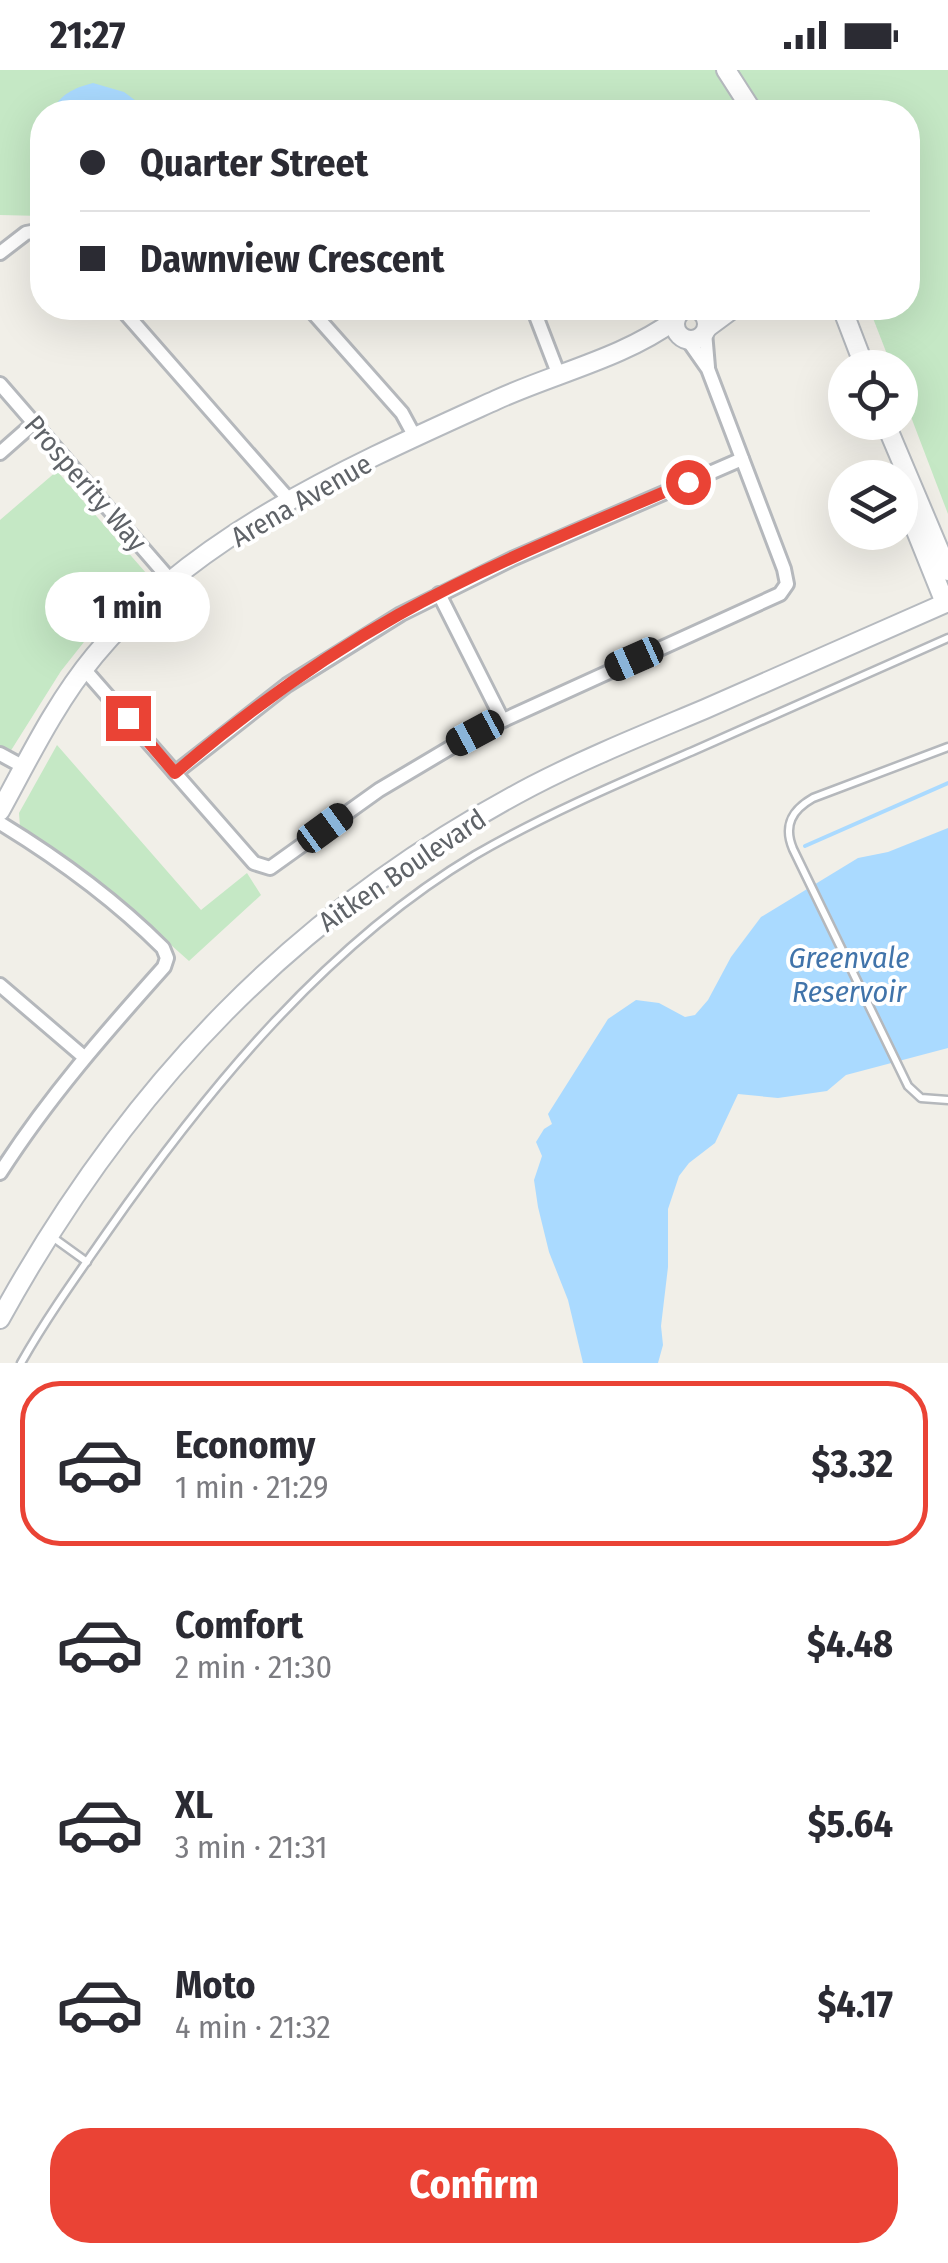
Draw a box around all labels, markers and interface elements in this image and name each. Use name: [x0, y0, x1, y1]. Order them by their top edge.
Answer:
text: 21:27: [50, 12, 125, 58]
text: Quarter Street: [140, 140, 368, 186]
text: Dawnview Crescent: [140, 236, 444, 282]
map controls: [828, 350, 918, 550]
button: locate: [828, 350, 918, 440]
street label: Prosperity Way: [18, 409, 154, 558]
street label: Arena Avenue: [225, 447, 377, 554]
route start: [666, 460, 711, 505]
button: layers: [828, 460, 918, 550]
callout: 1 min: [46, 573, 210, 643]
text: 1 min: [93, 588, 162, 626]
car: [600, 633, 668, 685]
route end: [106, 696, 151, 741]
car: [441, 706, 509, 760]
car: [292, 798, 358, 858]
street label: Aitken Boulevard: [312, 802, 492, 938]
water label: Greenvale Reservoir: [788, 940, 910, 1010]
icon: car: [55, 1419, 145, 1509]
text: Economy: [175, 1422, 315, 1468]
text: $3.32: [812, 1441, 893, 1487]
text: 1 min · 21:29: [175, 1468, 328, 1506]
icon: car: [55, 1599, 145, 1689]
text: Comfort: [175, 1602, 303, 1648]
text: $4.48: [807, 1621, 893, 1667]
text: 2 min · 21:30: [175, 1648, 332, 1686]
icon: car: [55, 1779, 145, 1869]
text: XL: [175, 1782, 213, 1828]
text: $5.64: [808, 1801, 893, 1847]
text: 3 min · 21:31: [175, 1828, 327, 1866]
icon: car: [55, 1959, 145, 2049]
text: Moto: [175, 1962, 256, 2008]
text: $4.17: [817, 1981, 893, 2027]
text: 4 min · 21:32: [175, 2008, 331, 2046]
button: Confirm: [50, 2128, 898, 2243]

